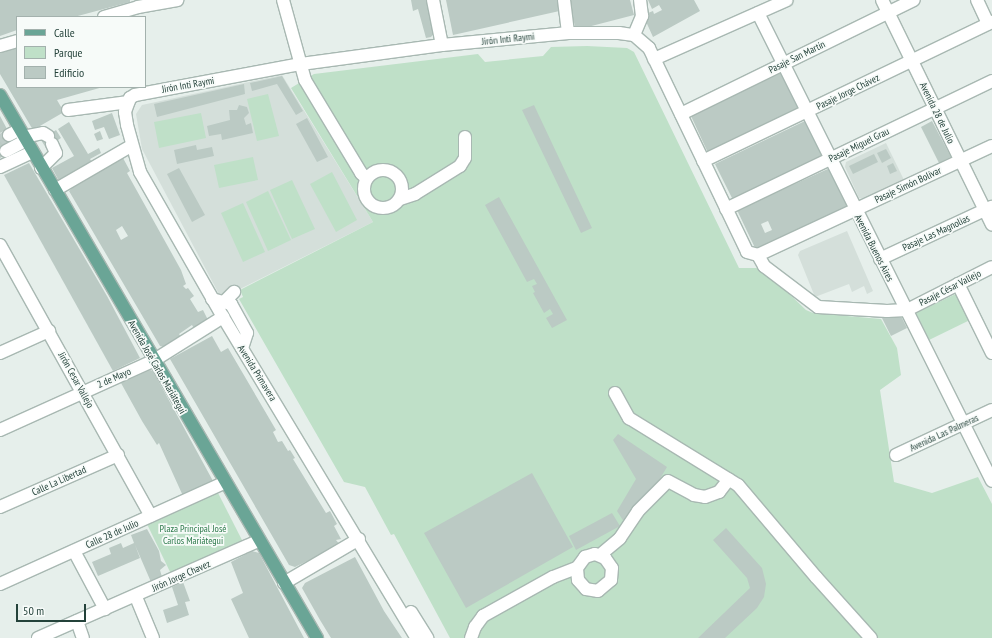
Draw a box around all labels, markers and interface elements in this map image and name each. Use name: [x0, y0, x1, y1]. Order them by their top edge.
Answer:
legend: [16, 16, 146, 88]
text: Calle: [54, 25, 75, 40]
street label: Jirón Inti Raymi: [481, 30, 535, 48]
street label: Pasaje San Martín: [767, 38, 827, 76]
text: Parque: [54, 45, 83, 60]
text: Edificio: [54, 65, 84, 80]
street label: Pasaje Jorge Chávez: [815, 72, 881, 112]
street label: Jirón Inti Raymi: [161, 74, 215, 96]
street label: Avenida 28 de Julio: [917, 80, 957, 146]
street label: Pasaje Miguel Grau: [827, 125, 891, 165]
street label: Pasaje Simón Bolívar: [873, 164, 943, 206]
street label: Avenida Buenos Aires: [852, 212, 896, 284]
street label: Pasaje Las Magnolias: [900, 212, 972, 254]
street label: Pasaje César Vallejo: [917, 267, 983, 309]
street label: Avenida José Carlos Mariátegui: [125, 318, 189, 416]
street label: Avenida Primavera: [235, 343, 279, 403]
street label: Jirón Cesar Vallejo: [56, 350, 96, 410]
street label: 2 de Mayo: [95, 365, 133, 391]
street label: Avenida Las Palmeras: [908, 412, 980, 454]
street label: Calle La Libertad: [30, 464, 88, 498]
street label: Calle 28 de Julio: [84, 517, 140, 551]
park label: Plaza Principal José Carlos Mariátegui: [160, 522, 226, 546]
street label: Jirón Jorge Chavez: [150, 558, 212, 594]
scale bar: [18, 596, 88, 622]
text: 50 m: [23, 603, 44, 618]

